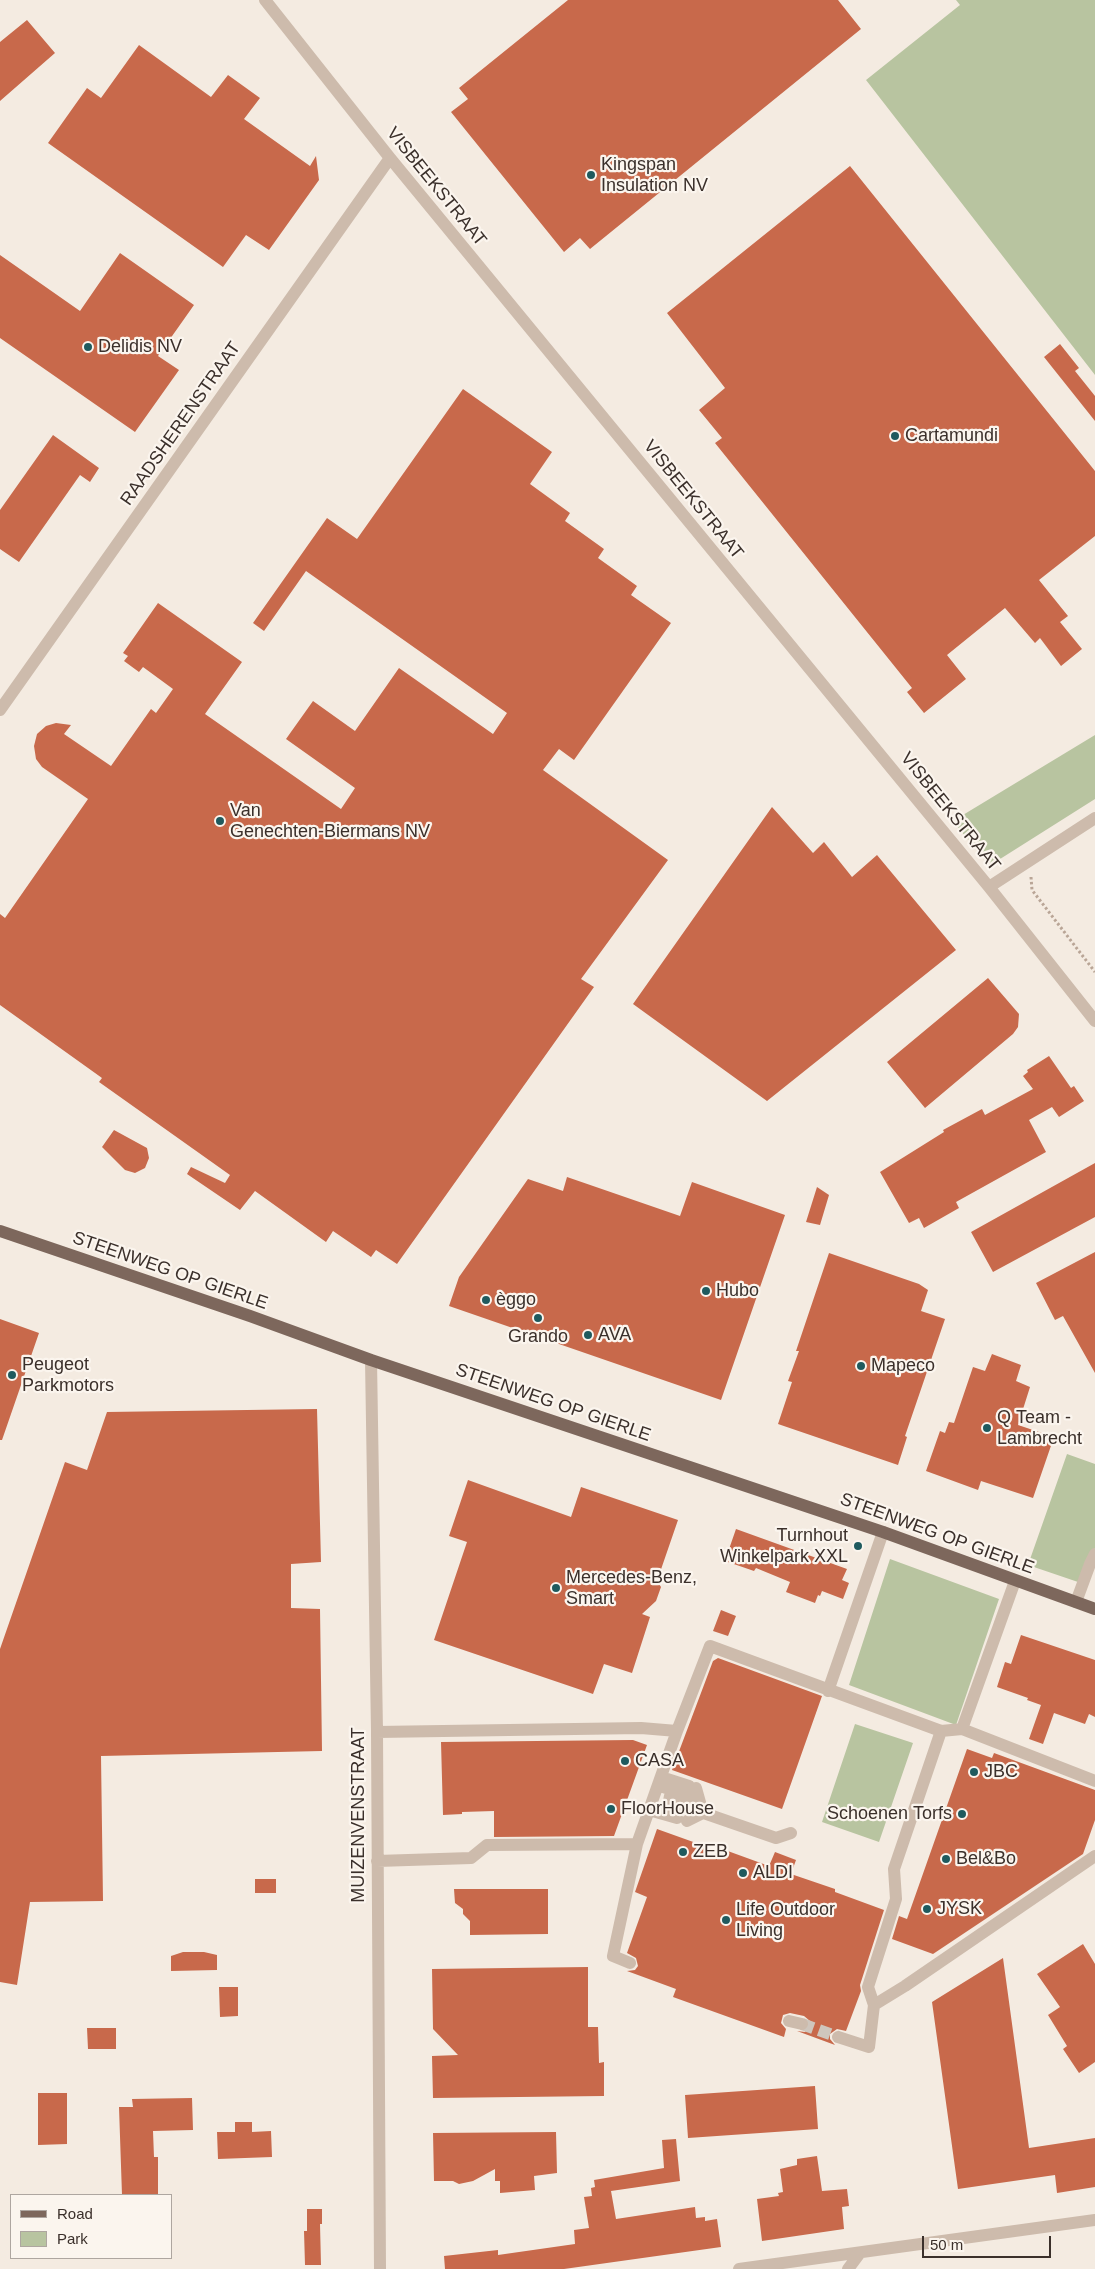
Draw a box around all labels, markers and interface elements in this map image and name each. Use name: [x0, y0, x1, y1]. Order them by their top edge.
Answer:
street label: VISBEEKSTRAAT: [381, 123, 491, 251]
place label: Kingspan Insulation NV: [601, 154, 708, 196]
marker: Kingspan Insulation NV: [585, 169, 597, 181]
place label: Delidis NV: [98, 336, 182, 358]
street label: RAADSHERENSTRAAT: [116, 338, 246, 510]
marker: Delidis NV: [82, 341, 94, 353]
place label: Cartamundi: [905, 425, 998, 447]
marker: Cartamundi: [889, 430, 901, 442]
street label: VISBEEKSTRAAT: [638, 436, 748, 564]
street label: VISBEEKSTRAAT: [895, 748, 1005, 876]
place label: Van Genechten-Biermans NV: [230, 800, 430, 842]
marker: Van Genechten-Biermans NV: [214, 815, 226, 827]
street label: STEENWEG OP GIERLE: [70, 1227, 270, 1315]
place label: Hubo: [716, 1280, 759, 1302]
marker: Hubo: [700, 1285, 712, 1297]
place label: èggo: [496, 1289, 536, 1311]
marker: èggo: [480, 1294, 492, 1306]
marker: Grando: [532, 1312, 544, 1324]
place label: AVA: [598, 1324, 631, 1346]
place label: Grando: [508, 1326, 568, 1348]
marker: AVA: [582, 1329, 594, 1341]
place label: Peugeot Parkmotors: [22, 1354, 114, 1396]
place label: Mapeco: [871, 1355, 935, 1377]
street label: STEENWEG OP GIERLE: [453, 1359, 653, 1447]
marker: Mapeco: [855, 1360, 867, 1372]
marker: Peugeot Parkmotors: [6, 1369, 18, 1381]
place label: Q Team - Lambrecht: [997, 1407, 1082, 1450]
marker: Q Team - Lambrecht: [981, 1422, 993, 1434]
street label: STEENWEG OP GIERLE: [837, 1489, 1037, 1579]
place label: Turnhout Winkelpark XXL: [720, 1525, 848, 1568]
marker: Turnhout Winkelpark XXL: [852, 1540, 864, 1552]
place label: Mercedes-Benz, Smart: [566, 1567, 697, 1610]
marker: Mercedes-Benz, Smart: [550, 1582, 562, 1594]
street label: MUIZENVENSTRAAT: [348, 1727, 370, 1903]
place label: CASA: [635, 1750, 684, 1772]
marker: CASA: [619, 1755, 631, 1767]
place label: JBC: [984, 1761, 1018, 1783]
marker: JBC: [968, 1766, 980, 1778]
place label: FloorHouse: [621, 1798, 714, 1820]
marker: FloorHouse: [605, 1803, 617, 1815]
place label: Schoenen Torfs: [827, 1803, 952, 1825]
marker: Schoenen Torfs: [956, 1808, 968, 1820]
place label: ZEB: [693, 1841, 728, 1863]
marker: ZEB: [677, 1846, 689, 1858]
place label: Bel&Bo: [956, 1848, 1016, 1870]
marker: Bel&Bo: [940, 1853, 952, 1865]
place label: ALDI: [753, 1862, 793, 1884]
marker: ALDI: [737, 1867, 749, 1879]
place label: JYSK: [937, 1898, 982, 1920]
place label: Life Outdoor Living: [736, 1899, 835, 1942]
marker: JYSK: [921, 1903, 933, 1915]
marker: Life Outdoor Living: [720, 1914, 732, 1926]
legend: [10, 2194, 172, 2259]
text: Road: [57, 2205, 93, 2222]
scale bar: [925, 2226, 1054, 2258]
text: Park: [57, 2230, 88, 2247]
text: 50 m: [930, 2236, 963, 2253]

